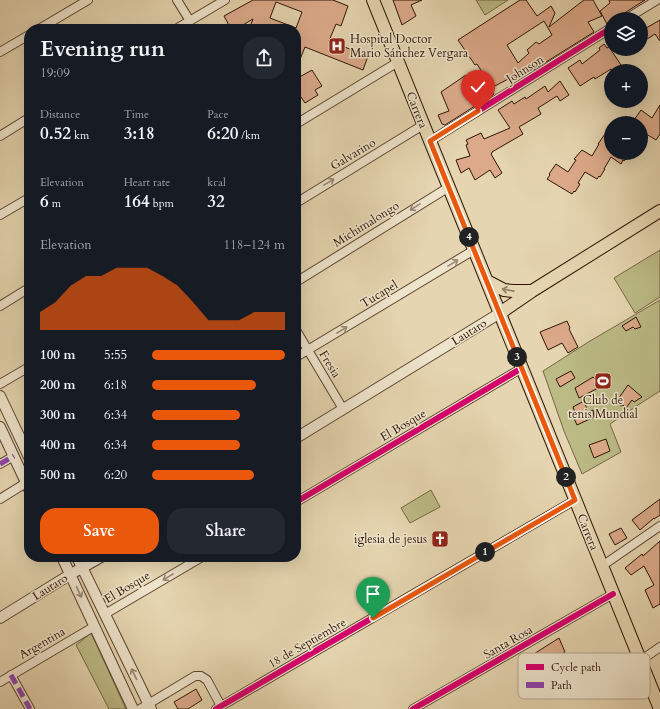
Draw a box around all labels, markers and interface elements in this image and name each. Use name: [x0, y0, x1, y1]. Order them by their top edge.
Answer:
map controls: [604, 12, 648, 160]
button: layers: [604, 12, 648, 56]
place label: Hospital Doctor Mario Sánchez Vergara: [350, 31, 469, 61]
text: Evening run: [40, 34, 165, 64]
hospital icon: Hospital Doctor Mario Sánchez Vergara: [327, 36, 347, 56]
button: share: [243, 37, 285, 79]
street label: Johnson: [502, 51, 547, 88]
text: 19:09: [40, 64, 70, 82]
button: +: [604, 64, 648, 108]
pin: [461, 70, 495, 111]
icon: check: [467, 76, 489, 98]
street label: Carrera: [402, 89, 432, 131]
text: Distance: [40, 107, 80, 122]
text: Time: [124, 107, 149, 122]
text: Pace: [207, 107, 229, 122]
button: −: [604, 116, 648, 160]
text: 0.52: [40, 122, 71, 145]
text: 3:18: [124, 122, 155, 145]
text: 6:20: [207, 122, 238, 145]
text: km: [71, 128, 89, 143]
text: /km: [238, 128, 260, 143]
street label: Galvarino: [327, 134, 379, 174]
text: Elevation: [40, 175, 84, 190]
text: Heart rate: [124, 175, 170, 190]
text: kcal: [207, 175, 226, 190]
one-way arrow: [323, 178, 335, 186]
text: 6: [40, 190, 49, 213]
text: 164: [124, 190, 150, 213]
text: 32: [207, 190, 225, 213]
text: m: [49, 196, 61, 211]
text: bpm: [150, 196, 174, 211]
street label: Michimalongo: [330, 197, 402, 251]
one-way arrow: [409, 204, 421, 212]
pin: 4: [459, 227, 479, 247]
text: 4: [466, 229, 472, 244]
text: Elevation: [40, 236, 92, 254]
text: 118–124 m: [223, 236, 285, 254]
one-way arrow: [447, 258, 459, 266]
street label: Tucapel: [357, 277, 401, 311]
one-way arrow: [502, 286, 515, 294]
street label: Lautaro: [448, 315, 490, 349]
one-way arrow: [336, 326, 348, 334]
text: 100 m: [40, 346, 75, 364]
text: 5:55: [104, 346, 127, 364]
street label: Fresia: [316, 347, 345, 381]
pin: 3: [507, 347, 527, 367]
text: 3: [514, 349, 520, 364]
sports icon: Club de tenis Mundial: [593, 371, 613, 391]
text: 200 m: [40, 376, 75, 394]
text: 6:18: [104, 376, 127, 394]
place label: Club de tenis Mundial: [568, 392, 638, 422]
street label: El Bosque: [377, 405, 429, 445]
text: 300 m: [40, 406, 75, 424]
text: 6:34: [104, 406, 127, 424]
text: 400 m: [40, 436, 75, 454]
text: 6:34: [104, 436, 127, 454]
text: 500 m: [40, 466, 75, 484]
text: 6:20: [104, 466, 127, 484]
pin: 2: [556, 467, 576, 487]
text: 2: [563, 469, 569, 484]
button: Save: [40, 508, 159, 554]
button: Share: [167, 508, 285, 554]
street label: Carrera: [573, 511, 603, 553]
church icon: iglesia de jesus: [430, 529, 450, 549]
place label: iglesia de jesus: [354, 531, 427, 547]
pin: 1: [475, 542, 495, 562]
text: 1: [482, 544, 488, 559]
street label: El Bosque: [101, 567, 153, 607]
street label: Lautaro: [29, 570, 71, 604]
one-way arrow: [162, 573, 174, 581]
pin: [356, 577, 390, 618]
icon: arrive: [362, 583, 384, 605]
one-way arrow: [76, 586, 83, 598]
street label: 18 de Septiembre: [265, 614, 349, 672]
street label: Santa Rosa: [481, 621, 536, 662]
street label: Argentina: [16, 623, 69, 663]
legend: [518, 653, 650, 699]
text: Cycle path: [551, 660, 601, 675]
one-way arrow: [130, 668, 137, 680]
text: Path: [551, 678, 572, 693]

